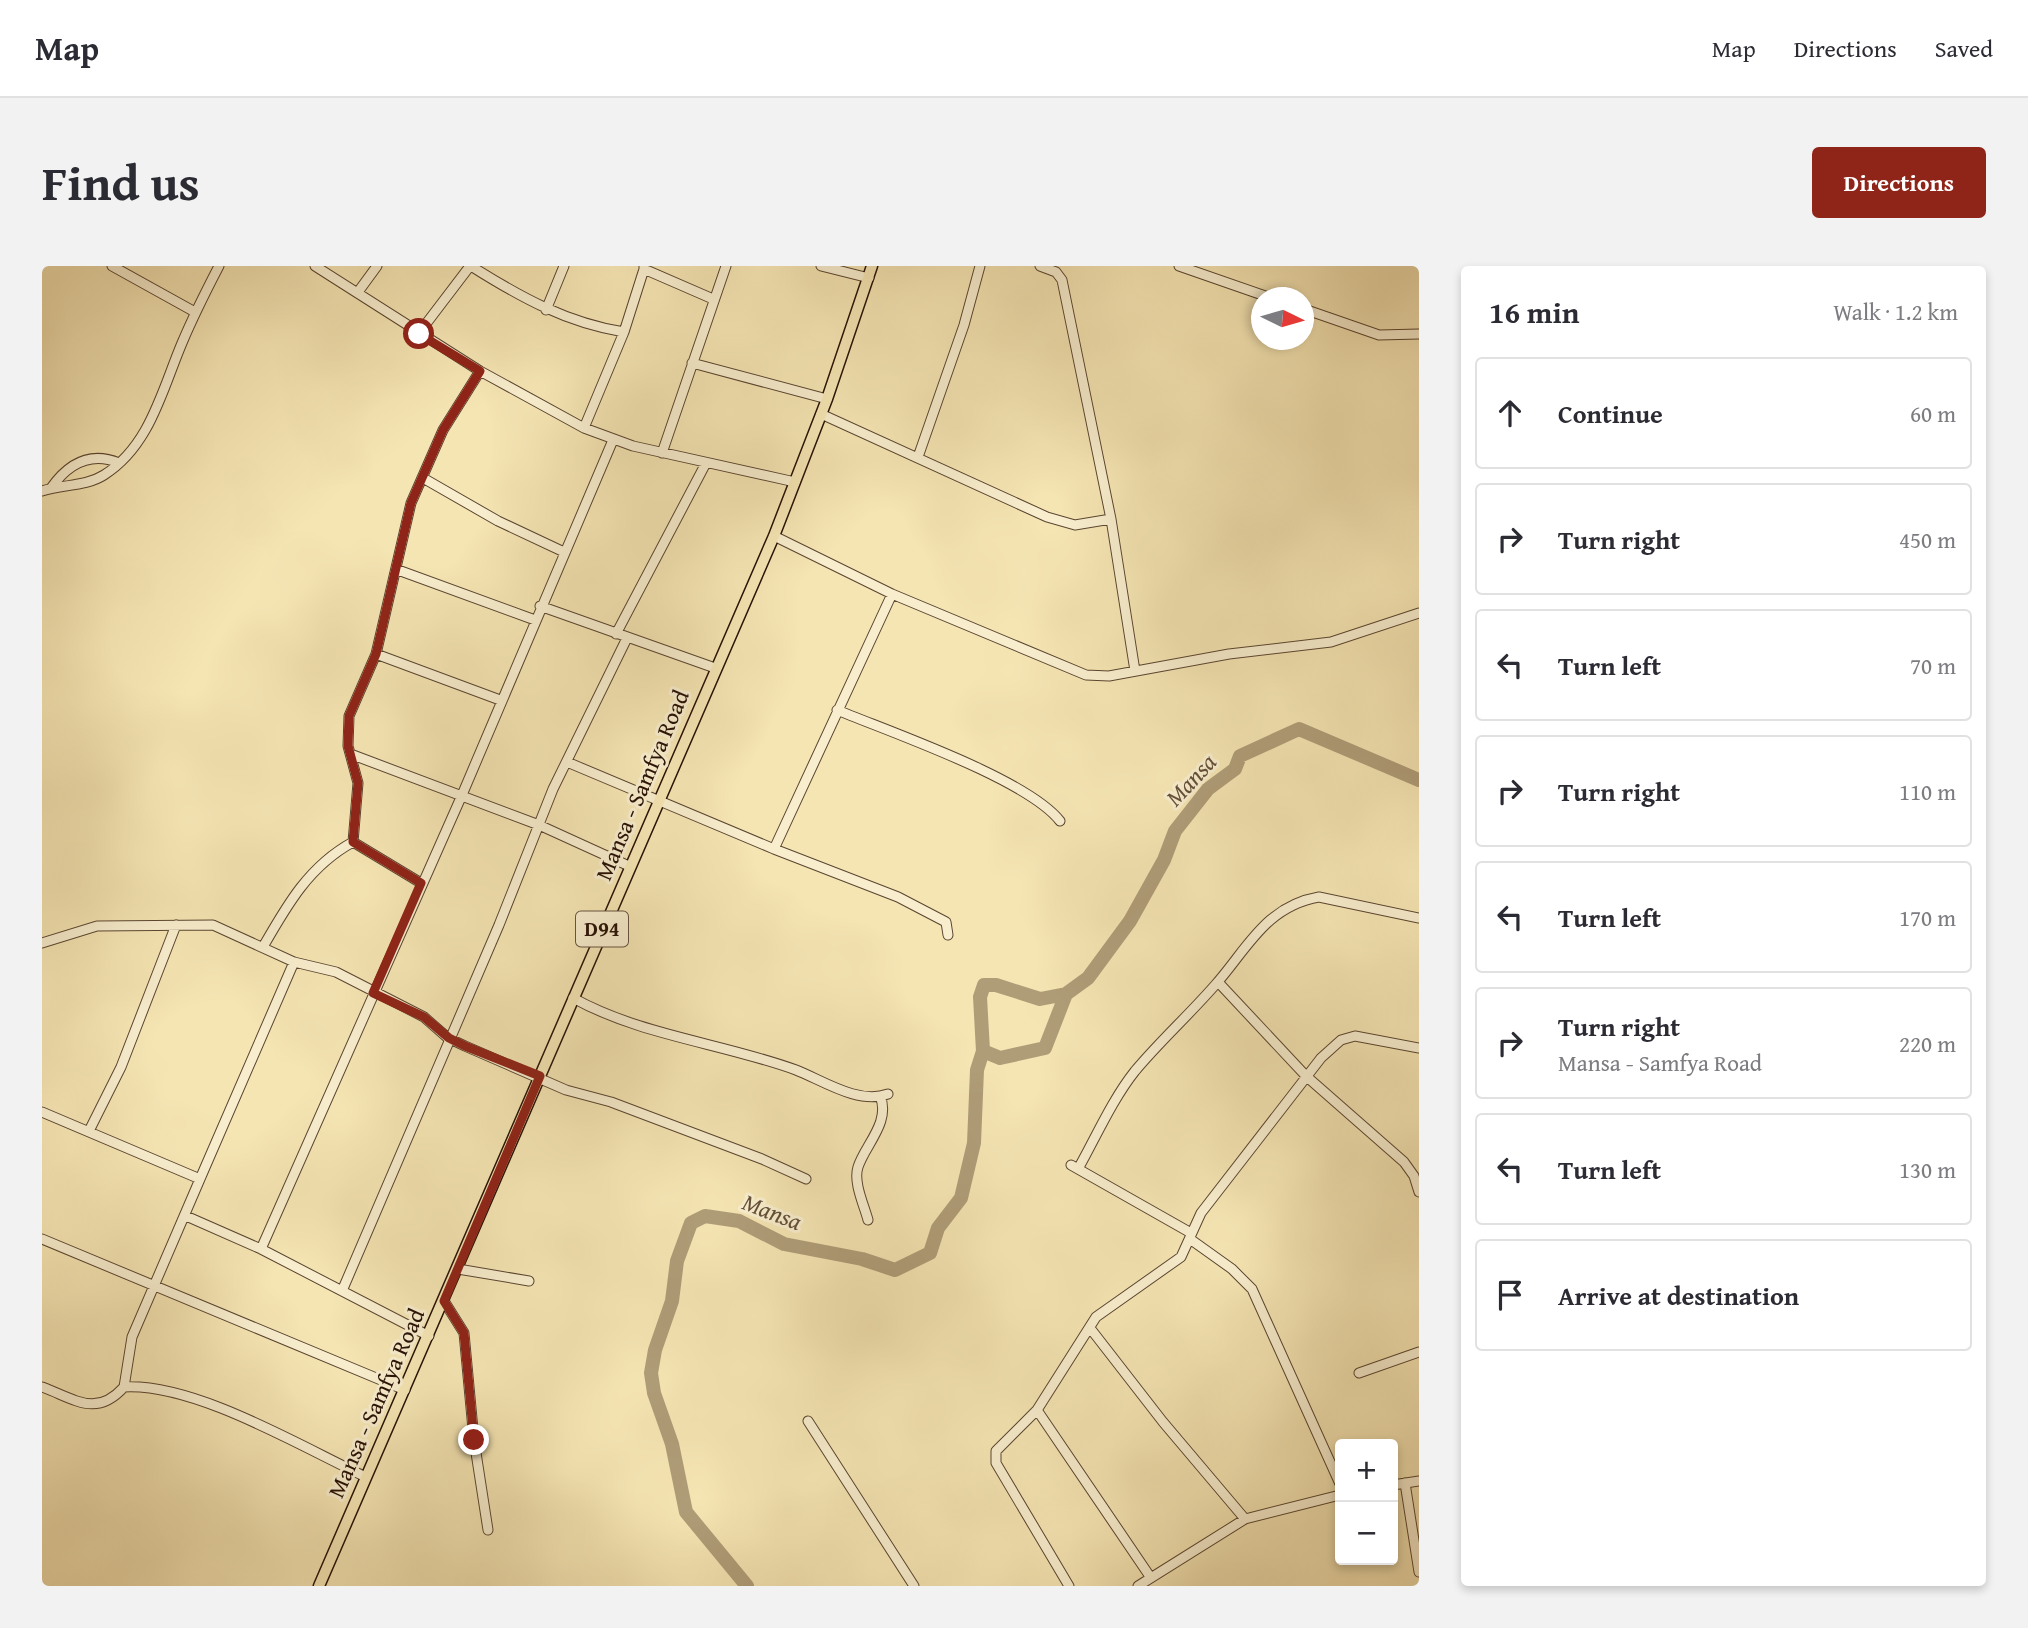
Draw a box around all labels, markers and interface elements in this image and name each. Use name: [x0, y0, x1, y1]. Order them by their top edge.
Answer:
text: Map: [35, 24, 99, 72]
text: Map: [1712, 31, 1756, 66]
text: Directions: [1794, 31, 1897, 66]
text: Saved: [1935, 31, 1993, 66]
text: Find us: [42, 146, 200, 218]
button: Directions: [1812, 147, 1986, 218]
north arrow: [1251, 287, 1314, 350]
text: 16 min: [1489, 290, 1579, 334]
text: Walk · 1.2 km: [1833, 295, 1958, 328]
route start: [403, 318, 434, 349]
icon: ahead: [1491, 394, 1529, 432]
text: Continue: [1558, 394, 1663, 433]
text: 60 m: [1910, 397, 1956, 430]
icon: right: [1491, 520, 1529, 558]
text: Turn right: [1558, 520, 1680, 559]
text: 450 m: [1899, 523, 1956, 556]
icon: left: [1491, 646, 1529, 684]
text: Turn left: [1558, 646, 1661, 685]
text: 70 m: [1910, 649, 1956, 682]
street label: Mansa - Samfya Road: [586, 684, 697, 885]
water label: Mansa: [1157, 745, 1224, 814]
icon: right: [1491, 772, 1529, 810]
text: Turn right: [1558, 772, 1680, 811]
text: 110 m: [1899, 775, 1956, 808]
icon: left: [1491, 898, 1529, 936]
text: Turn left: [1558, 898, 1661, 937]
text: 170 m: [1899, 901, 1956, 934]
road number: D94: [576, 912, 628, 946]
text: Turn right: [1558, 1007, 1680, 1046]
icon: right: [1491, 1024, 1529, 1062]
text: 220 m: [1899, 1027, 1956, 1060]
text: Mansa - Samfya Road: [1558, 1046, 1762, 1079]
icon: left: [1491, 1150, 1529, 1188]
text: Turn left: [1558, 1150, 1661, 1189]
text: 130 m: [1899, 1153, 1956, 1186]
water label: Mansa: [737, 1184, 807, 1239]
icon: arrive: [1491, 1276, 1529, 1314]
text: Arrive at destination: [1558, 1276, 1799, 1315]
street label: Mansa - Samfya Road: [319, 1302, 432, 1503]
route end: [458, 1424, 489, 1455]
map controls: [1335, 1439, 1398, 1565]
button: +: [1335, 1439, 1398, 1502]
button: −: [1335, 1502, 1398, 1565]

